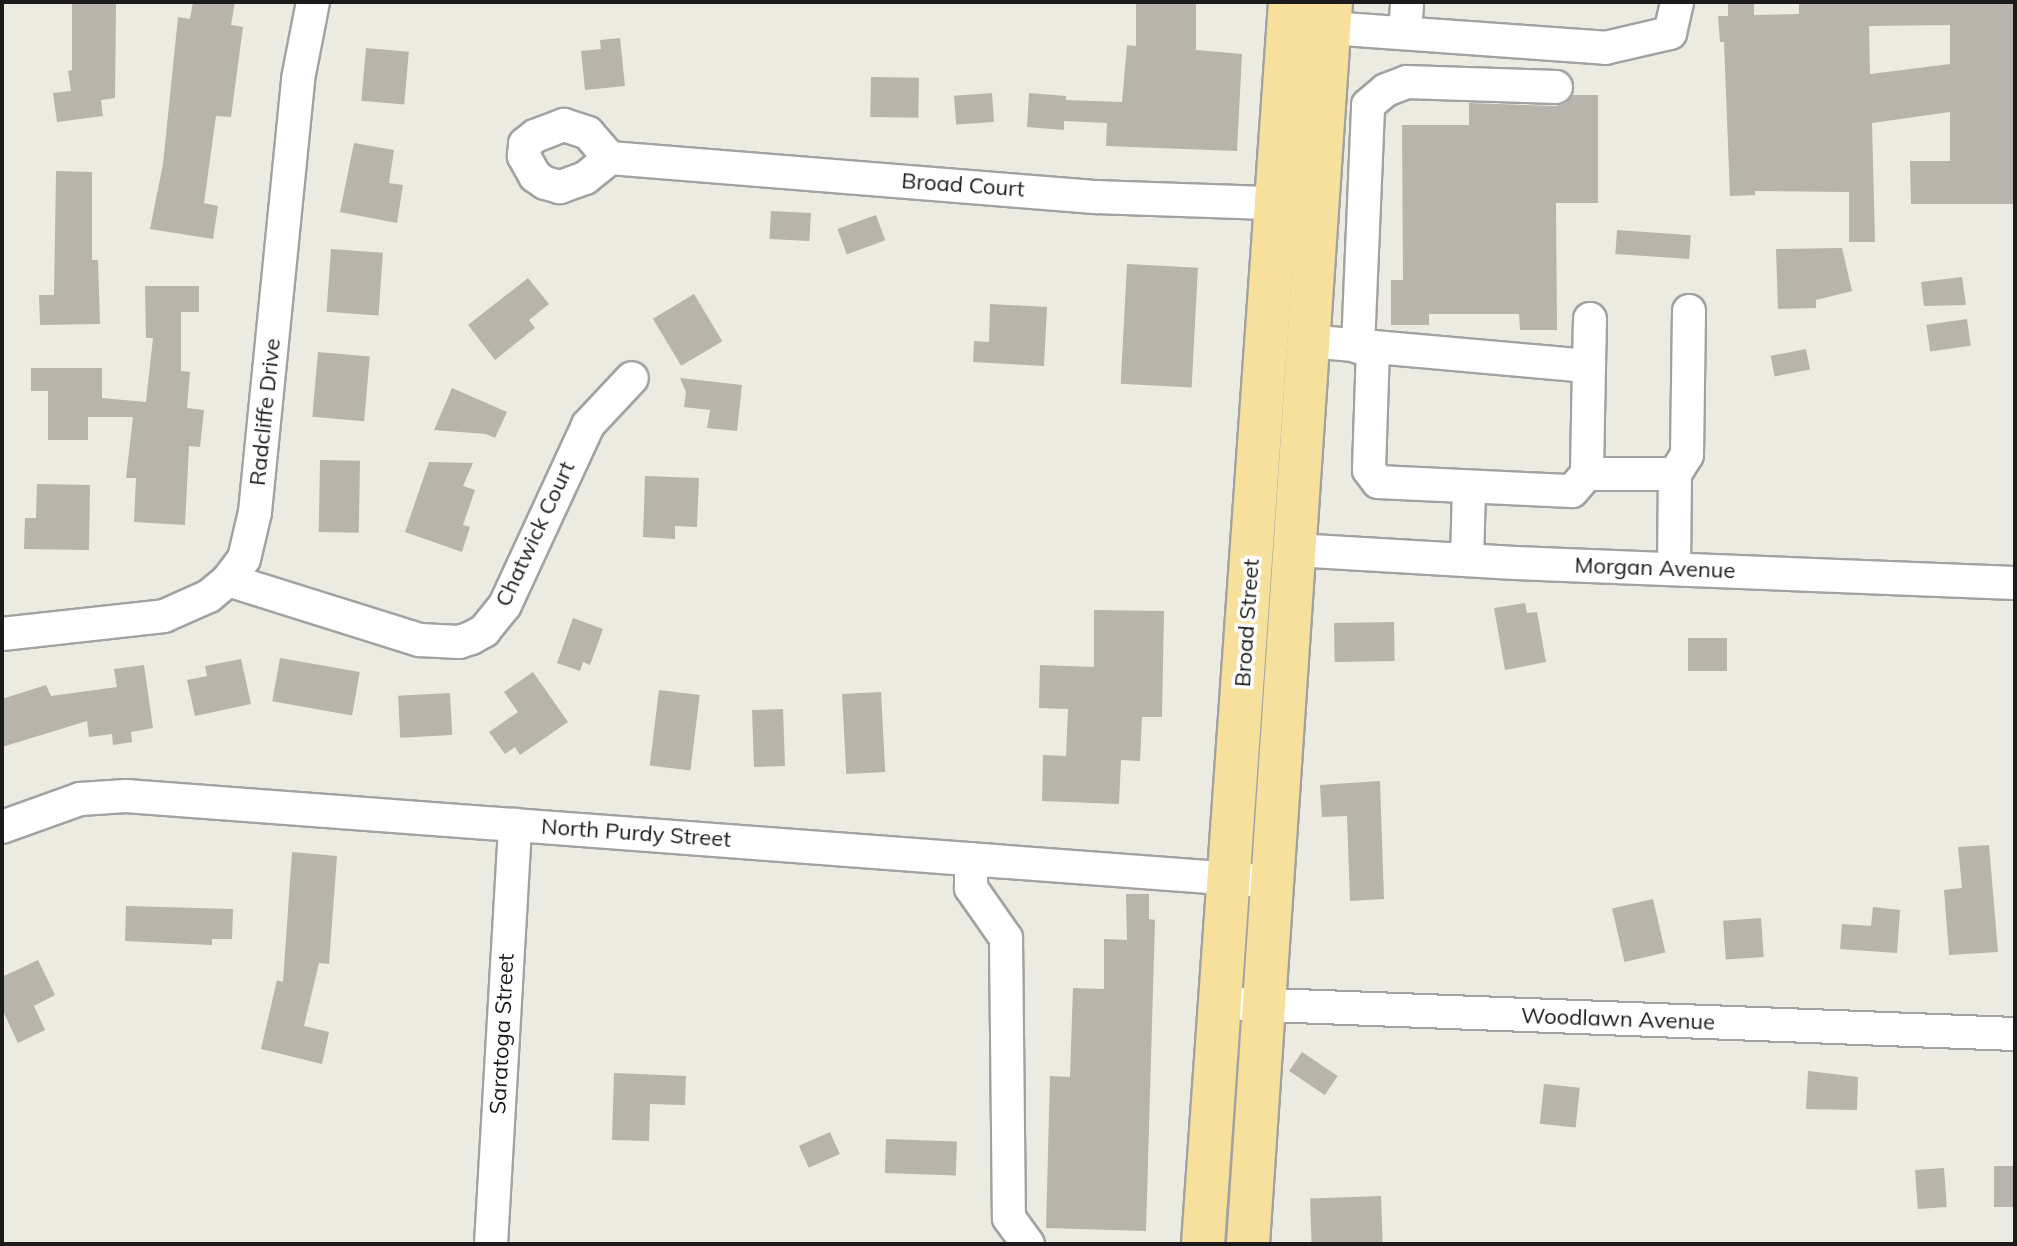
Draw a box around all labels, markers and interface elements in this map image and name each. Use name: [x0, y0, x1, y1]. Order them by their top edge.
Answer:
street label: Broad Court: [901, 168, 1025, 202]
street label: Radcliffe Drive: [244, 337, 286, 487]
street label: Chatwick Court: [490, 457, 580, 611]
street label: Morgan Avenue: [1574, 552, 1736, 584]
street label: Broad Street: [1229, 558, 1265, 688]
street label: North Purdy Street: [540, 813, 732, 853]
street label: Saratoga Street: [485, 953, 519, 1115]
street label: Woodlawn Avenue: [1520, 1002, 1716, 1036]

